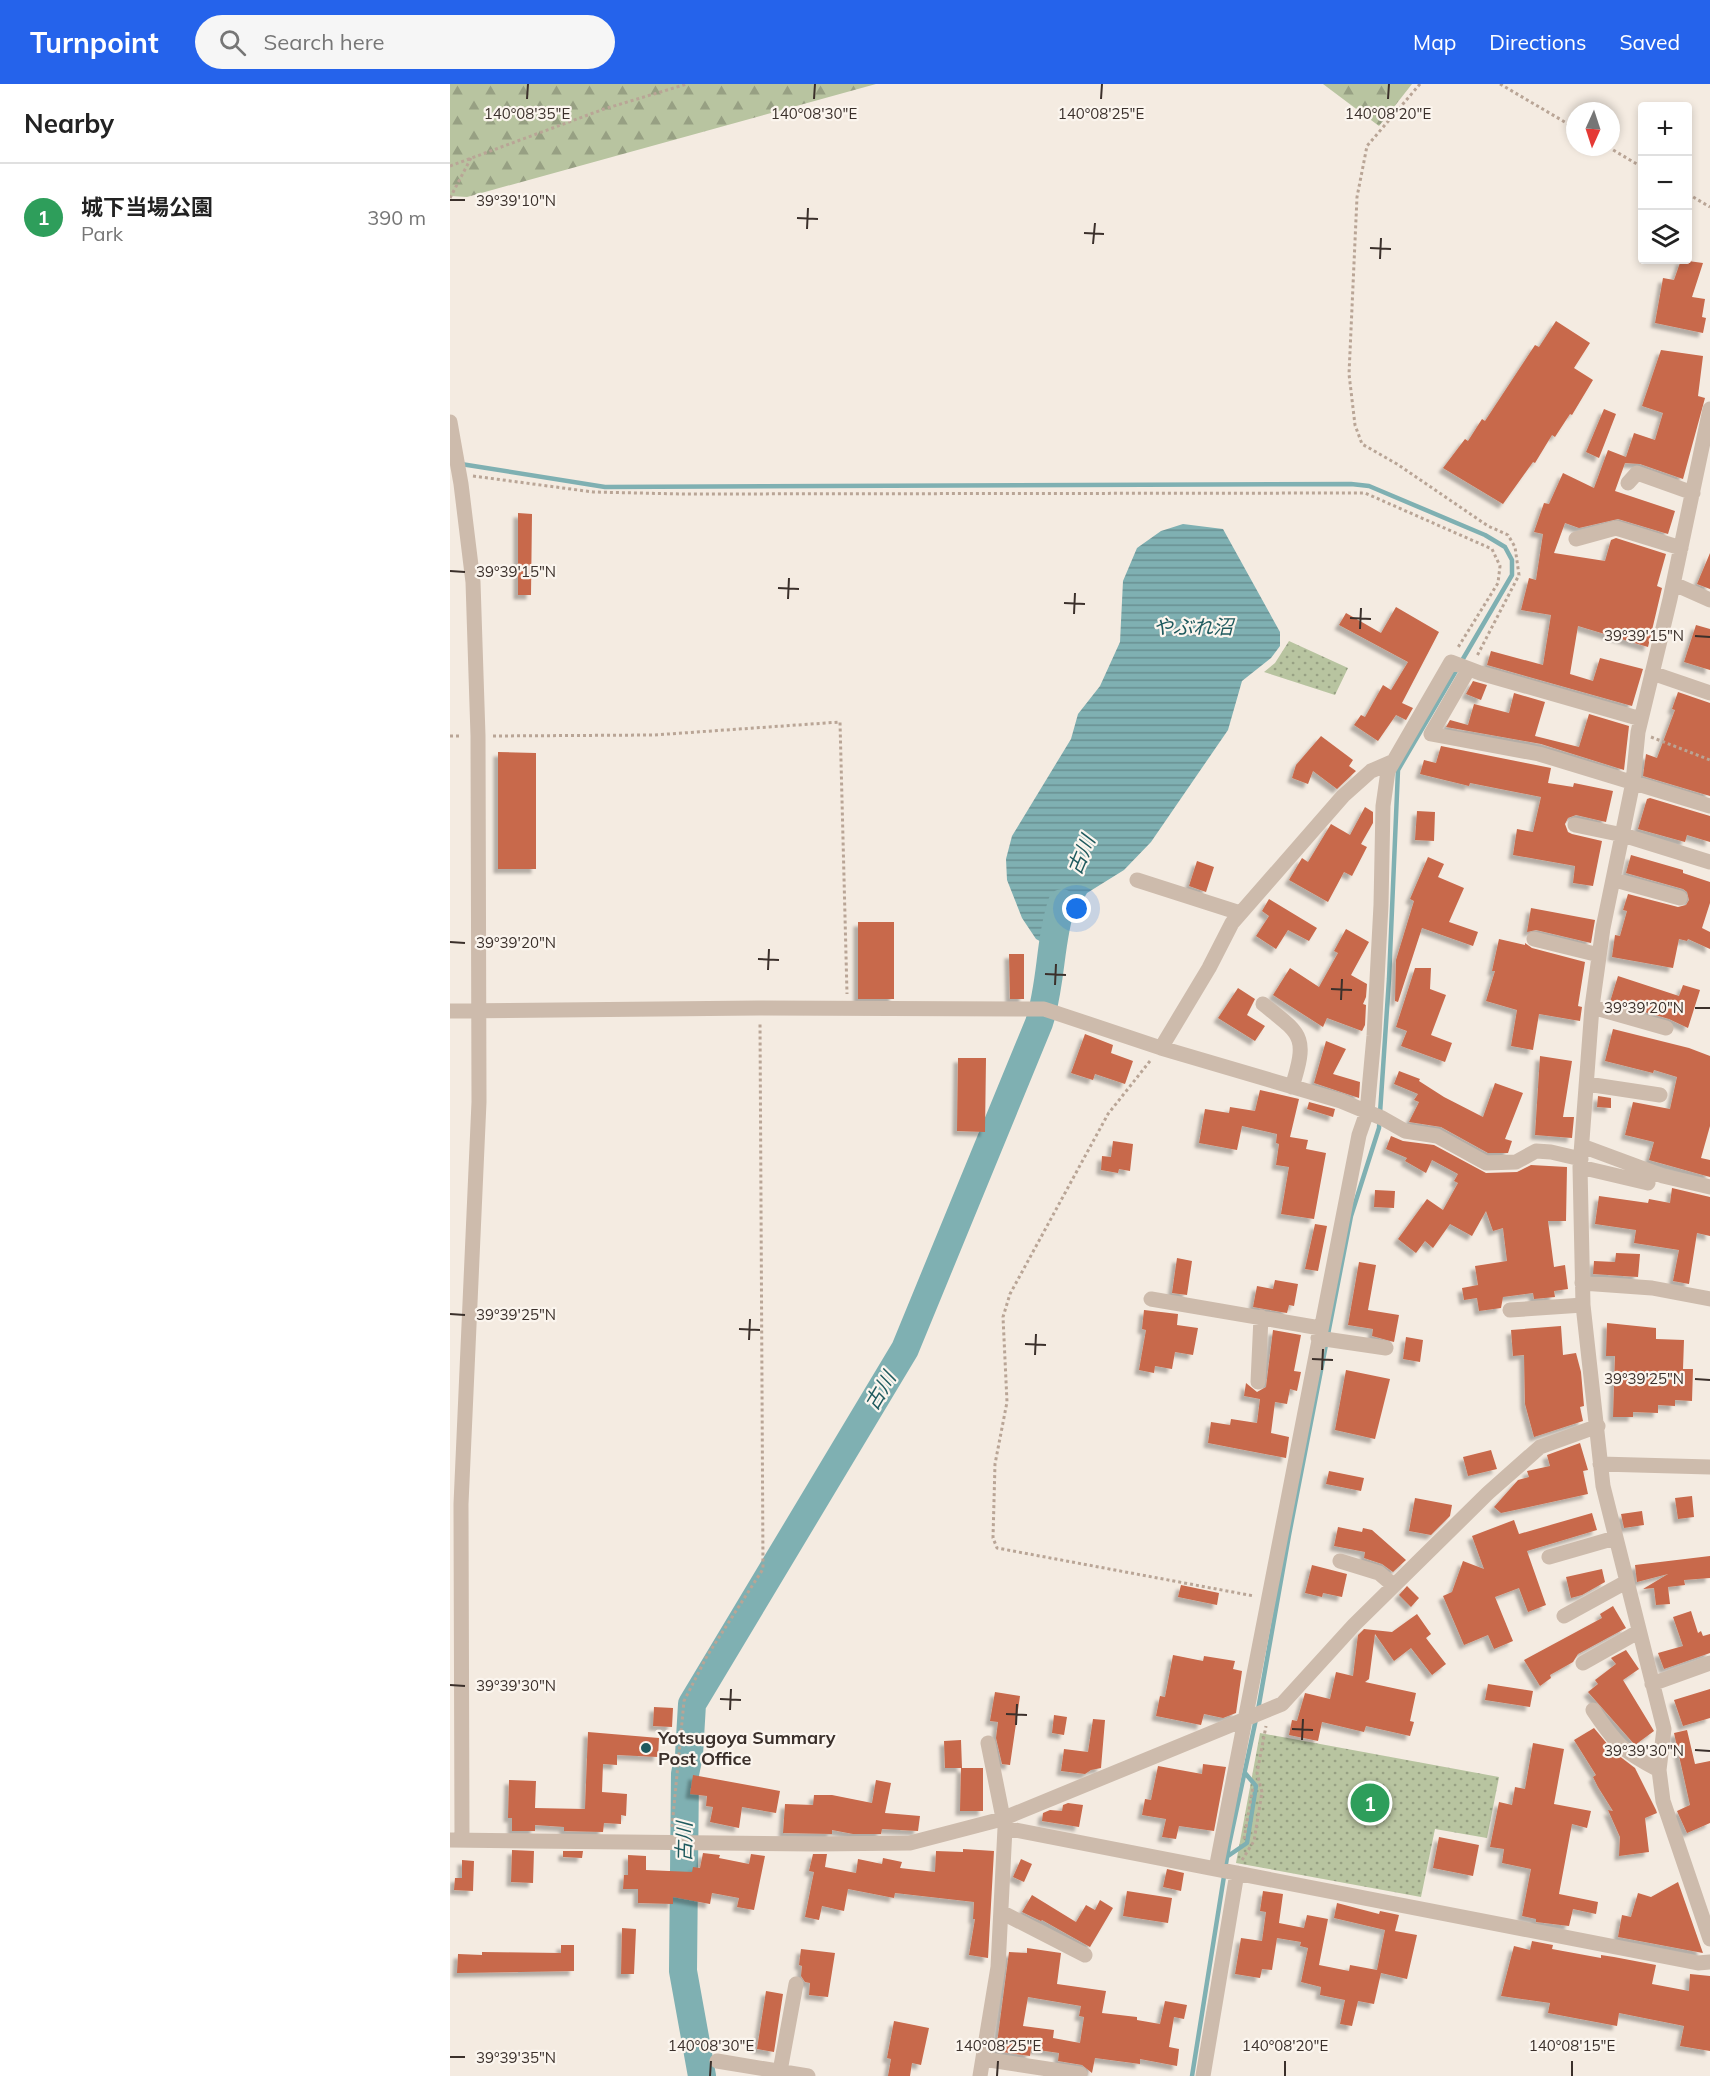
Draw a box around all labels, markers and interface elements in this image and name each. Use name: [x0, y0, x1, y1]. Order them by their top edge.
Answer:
search box: [195, 15, 615, 69]
text: Turnpoint: [30, 25, 159, 60]
icon: search: [216, 26, 249, 59]
text: Search here: [264, 28, 384, 56]
text: Map: [1413, 29, 1456, 55]
text: Directions: [1489, 29, 1586, 55]
text: Saved: [1619, 29, 1680, 55]
north arrow: [1566, 102, 1620, 156]
map controls: [1638, 102, 1692, 264]
button: +: [1638, 102, 1692, 156]
text: 140°08'35"E: [484, 104, 570, 123]
text: 140°08'30"E: [771, 104, 857, 123]
text: 140°08'25"E: [1058, 104, 1144, 123]
text: 140°08'20"E: [1345, 104, 1431, 123]
text: Nearby: [24, 107, 114, 140]
button: −: [1638, 156, 1692, 210]
text: 39°39'10"N: [476, 191, 556, 210]
text: 城下当場公園: [81, 193, 213, 221]
text: 1: [38, 205, 50, 230]
text: 390 m: [367, 205, 426, 230]
button: layers: [1638, 210, 1692, 264]
text: Park: [81, 221, 123, 246]
text: 39°39'15"N: [476, 562, 556, 581]
water label: やぶれ沼: [1153, 614, 1236, 639]
text: 39°39'15"N: [1604, 626, 1684, 645]
water label: 古川: [1061, 830, 1101, 878]
your location: [1062, 894, 1091, 923]
text: 39°39'20"N: [476, 933, 556, 952]
text: 39°39'20"N: [1604, 998, 1684, 1017]
text: 39°39'25"N: [476, 1305, 556, 1324]
water label: 古川: [859, 1365, 902, 1414]
text: 39°39'25"N: [1604, 1369, 1684, 1388]
text: 39°39'30"N: [476, 1676, 556, 1695]
place label: Yotsugoya Summary Post Office: [657, 1726, 836, 1770]
marker: Yotsugoya Summary Post Office: [639, 1741, 653, 1755]
text: 39°39'30"N: [1604, 1741, 1684, 1760]
pin: 1: [1350, 1780, 1390, 1826]
water label: 古川: [671, 1820, 696, 1862]
text: 140°08'30"E: [668, 2036, 754, 2055]
text: 140°08'25"E: [955, 2036, 1041, 2055]
text: 140°08'20"E: [1242, 2036, 1328, 2055]
text: 140°08'15"E: [1529, 2036, 1615, 2055]
text: 39°39'35"N: [476, 2048, 556, 2067]

